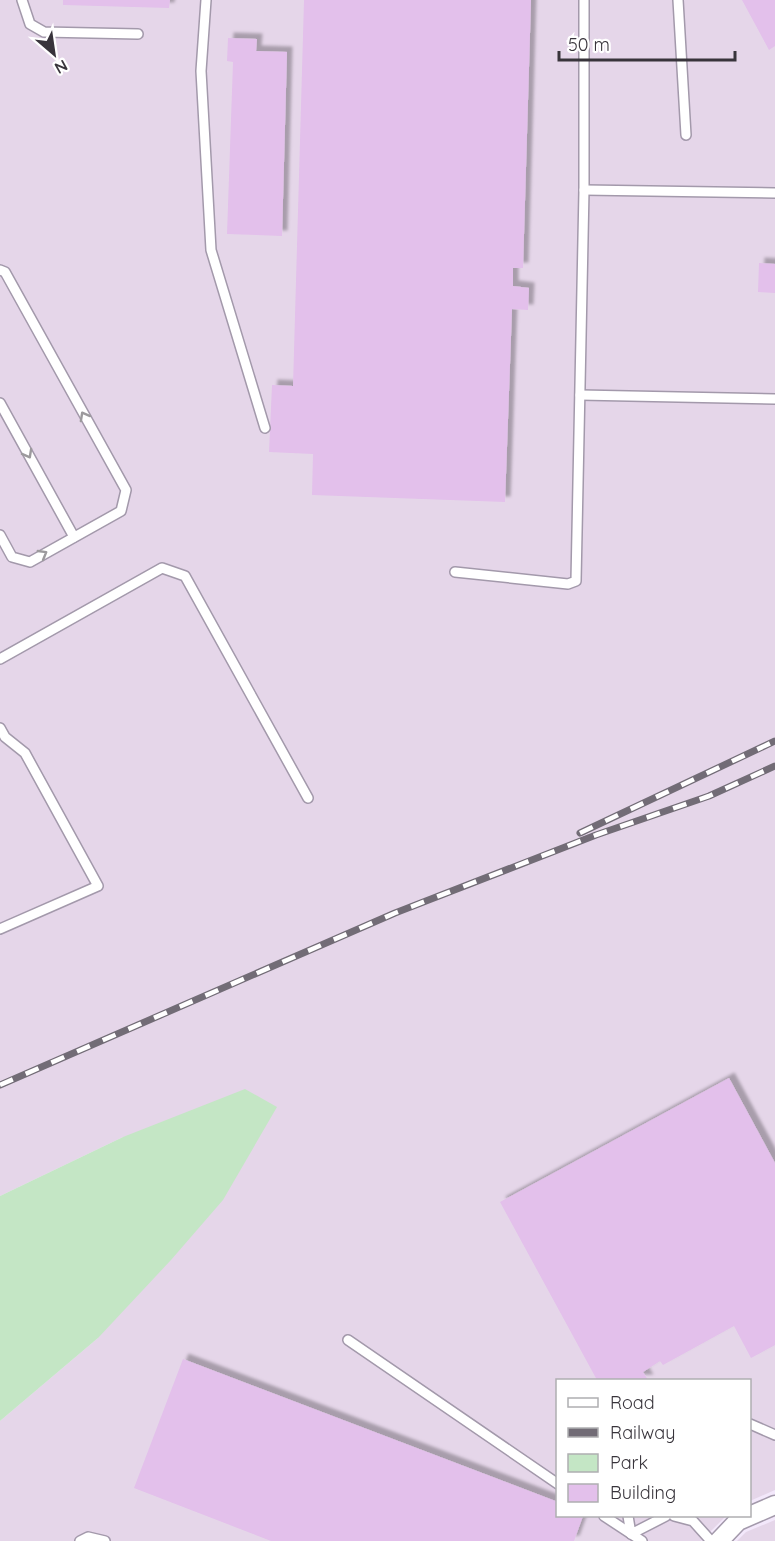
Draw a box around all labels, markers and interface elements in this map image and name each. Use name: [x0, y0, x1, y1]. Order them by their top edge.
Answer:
north arrow: [24, 24, 84, 84]
scale bar: [559, 24, 734, 62]
text: 50 m: [568, 33, 610, 56]
text: N: [51, 56, 71, 79]
one-way arrow: [80, 412, 91, 422]
one-way arrow: [21, 448, 32, 458]
one-way arrow: [37, 550, 47, 561]
legend: [556, 1379, 751, 1517]
text: Road: [610, 1391, 655, 1414]
text: Railway: [610, 1421, 676, 1444]
text: Park: [610, 1451, 648, 1474]
text: Building: [610, 1481, 676, 1504]

